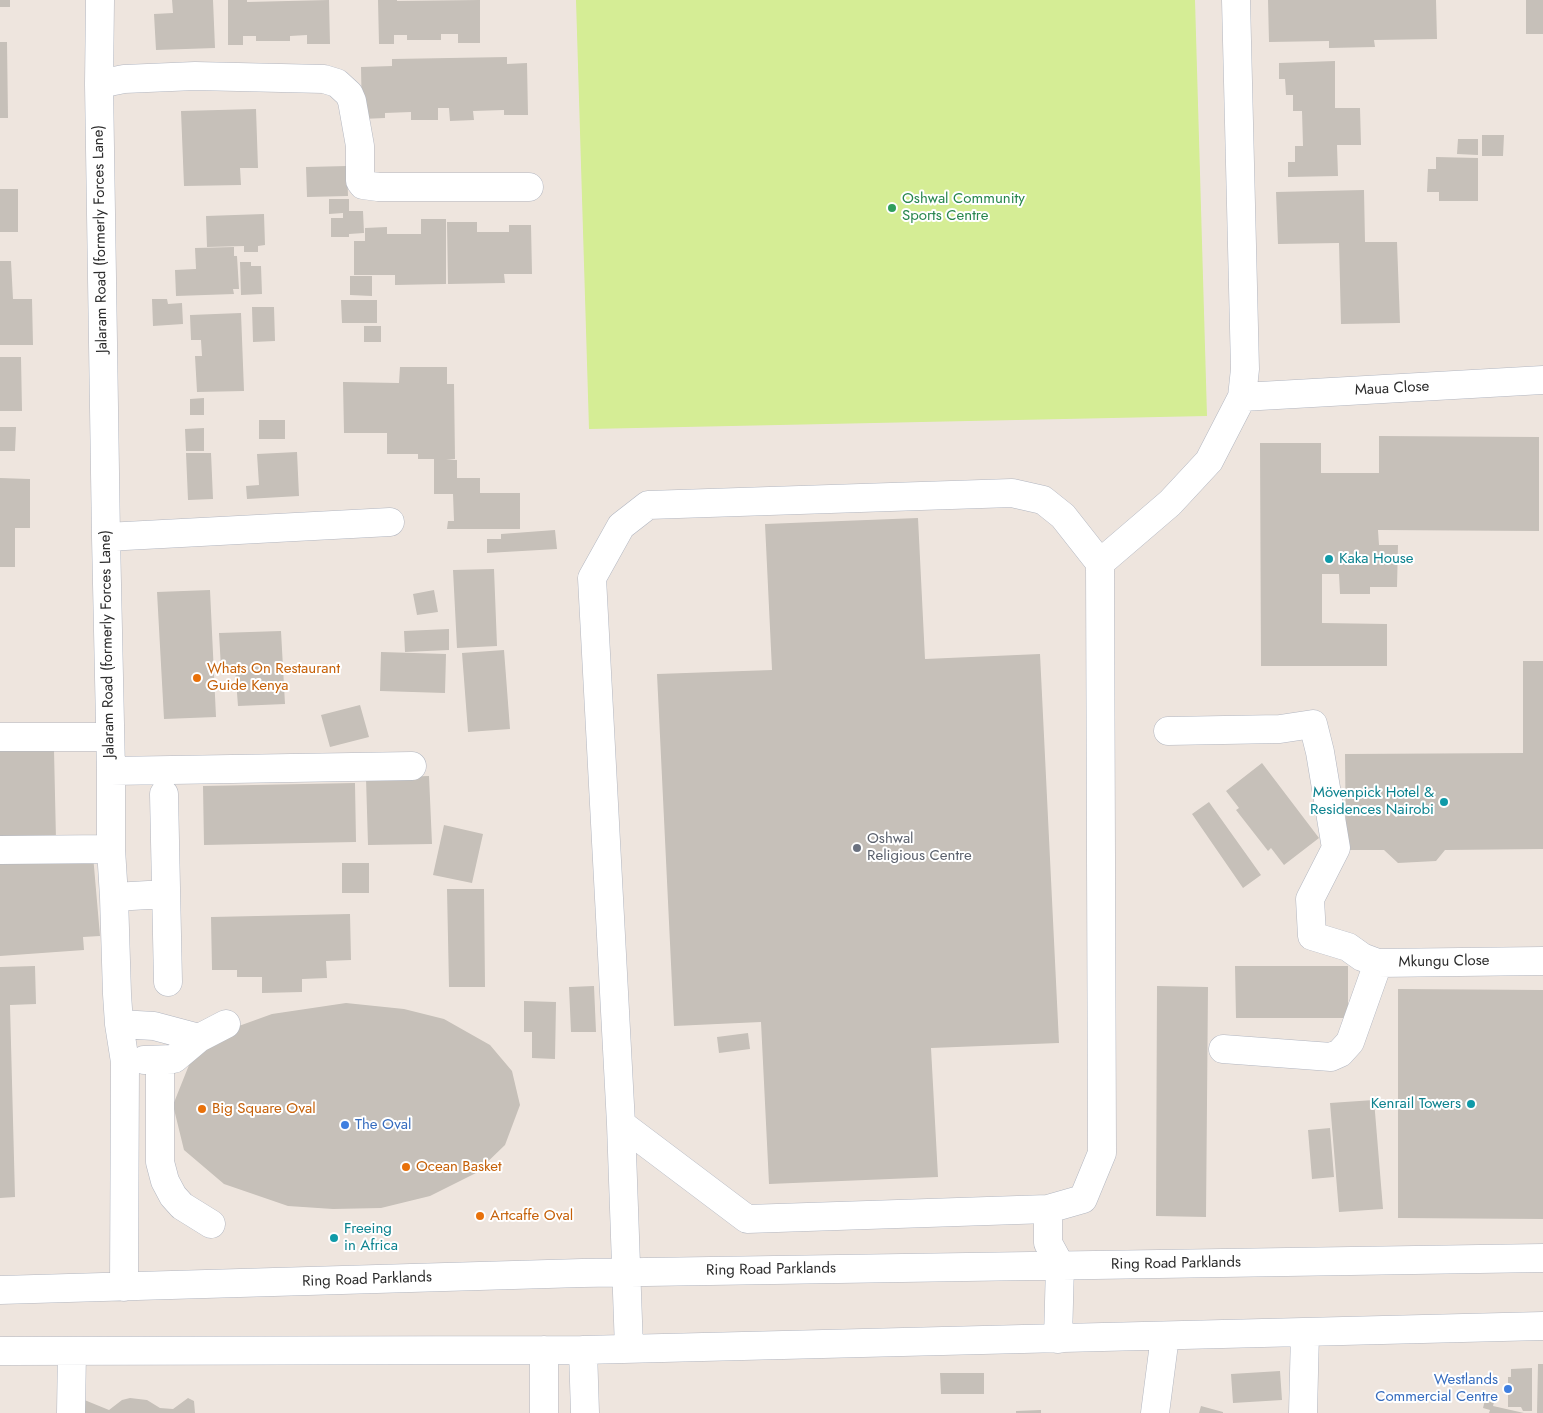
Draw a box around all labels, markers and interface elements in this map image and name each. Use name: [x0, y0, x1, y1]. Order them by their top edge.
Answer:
street label: Jalaram Road (formerly Forces Lane): [90, 125, 112, 353]
place label: Oshwal Community Sports Centre: [902, 190, 1025, 225]
marker: Oshwal Community Sports Centre: [886, 202, 898, 214]
street label: Maua Close: [1354, 378, 1430, 400]
street label: Jalaram Road (formerly Forces Lane): [97, 530, 119, 758]
place label: Kaka House: [1339, 550, 1414, 568]
marker: Kaka House: [1323, 553, 1335, 565]
place label: Whats On Restaurant Guide Kenya: [207, 660, 340, 695]
marker: Whats On Restaurant Guide Kenya: [191, 672, 203, 684]
place label: Mövenpick Hotel & Residences Nairobi: [1310, 784, 1434, 819]
marker: Mövenpick Hotel & Residences Nairobi: [1438, 796, 1450, 808]
place label: Oshwal Religious Centre: [867, 830, 972, 865]
marker: Oshwal Religious Centre: [851, 842, 863, 854]
street label: Mkungu Close: [1398, 952, 1490, 972]
place label: Kenrail Towers: [1371, 1095, 1461, 1113]
marker: Kenrail Towers: [1465, 1098, 1477, 1110]
place label: Big Square Oval: [212, 1100, 316, 1118]
marker: Big Square Oval: [196, 1103, 208, 1115]
place label: The Oval: [355, 1116, 411, 1134]
marker: The Oval: [339, 1119, 351, 1131]
place label: Ocean Basket: [416, 1158, 502, 1176]
marker: Ocean Basket: [400, 1161, 412, 1173]
place label: Artcaffe Oval: [490, 1207, 573, 1225]
marker: Artcaffe Oval: [474, 1210, 486, 1222]
place label: Freeing in Africa: [344, 1220, 398, 1255]
marker: Freeing in Africa: [328, 1232, 340, 1244]
street label: Ring Road Parklands: [1111, 1254, 1241, 1274]
street label: Ring Road Parklands: [706, 1260, 836, 1280]
street label: Ring Road Parklands: [302, 1269, 432, 1291]
place label: Westlands Commercial Centre: [1375, 1371, 1498, 1406]
marker: Westlands Commercial Centre: [1502, 1383, 1514, 1395]

